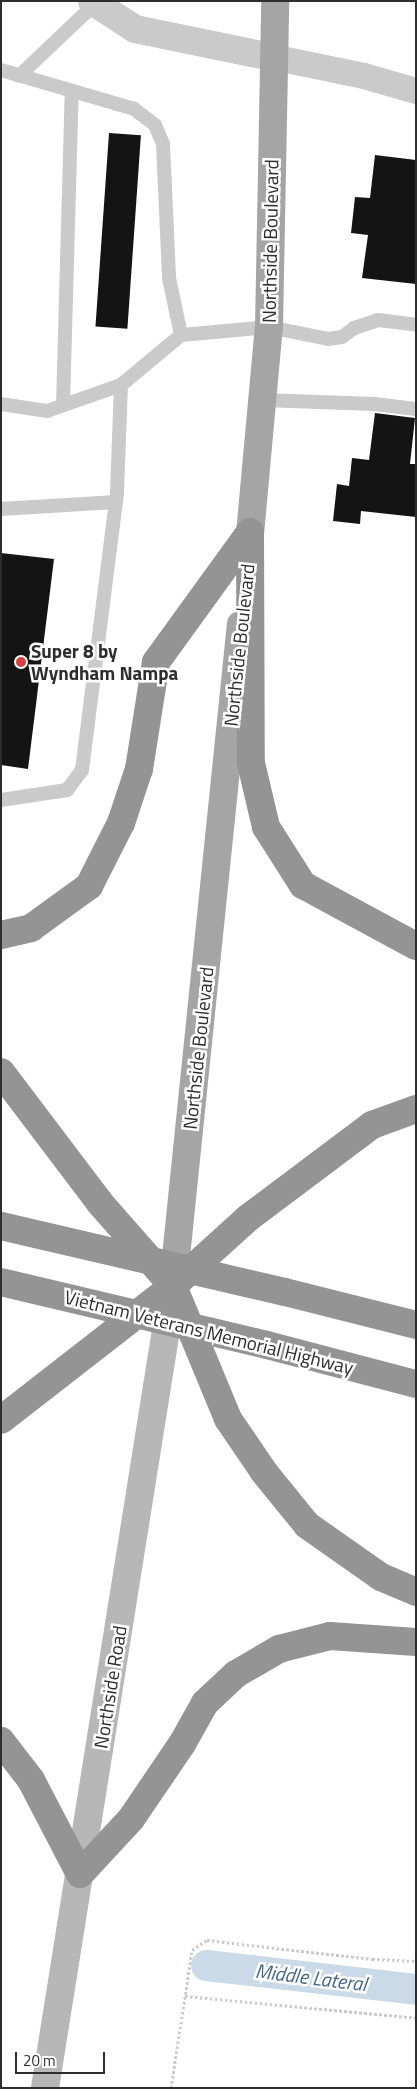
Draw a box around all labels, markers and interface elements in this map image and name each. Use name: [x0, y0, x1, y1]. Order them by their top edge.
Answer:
street label: Northside Boulevard: [257, 159, 283, 323]
street label: Northside Boulevard: [219, 562, 259, 728]
place label: Super 8 by Wyndham Nampa: [31, 640, 178, 684]
marker: Super 8 by Wyndham Nampa: [15, 656, 27, 668]
street label: Northside Boulevard: [178, 965, 218, 1131]
street label: Vietnam Veterans Memorial Highway: [62, 1285, 356, 1379]
street label: Northside Road: [89, 1624, 131, 1750]
water label: Middle Lateral: [254, 1958, 368, 1996]
scale bar: [18, 2042, 108, 2074]
text: 20 m: [23, 2049, 56, 2072]

